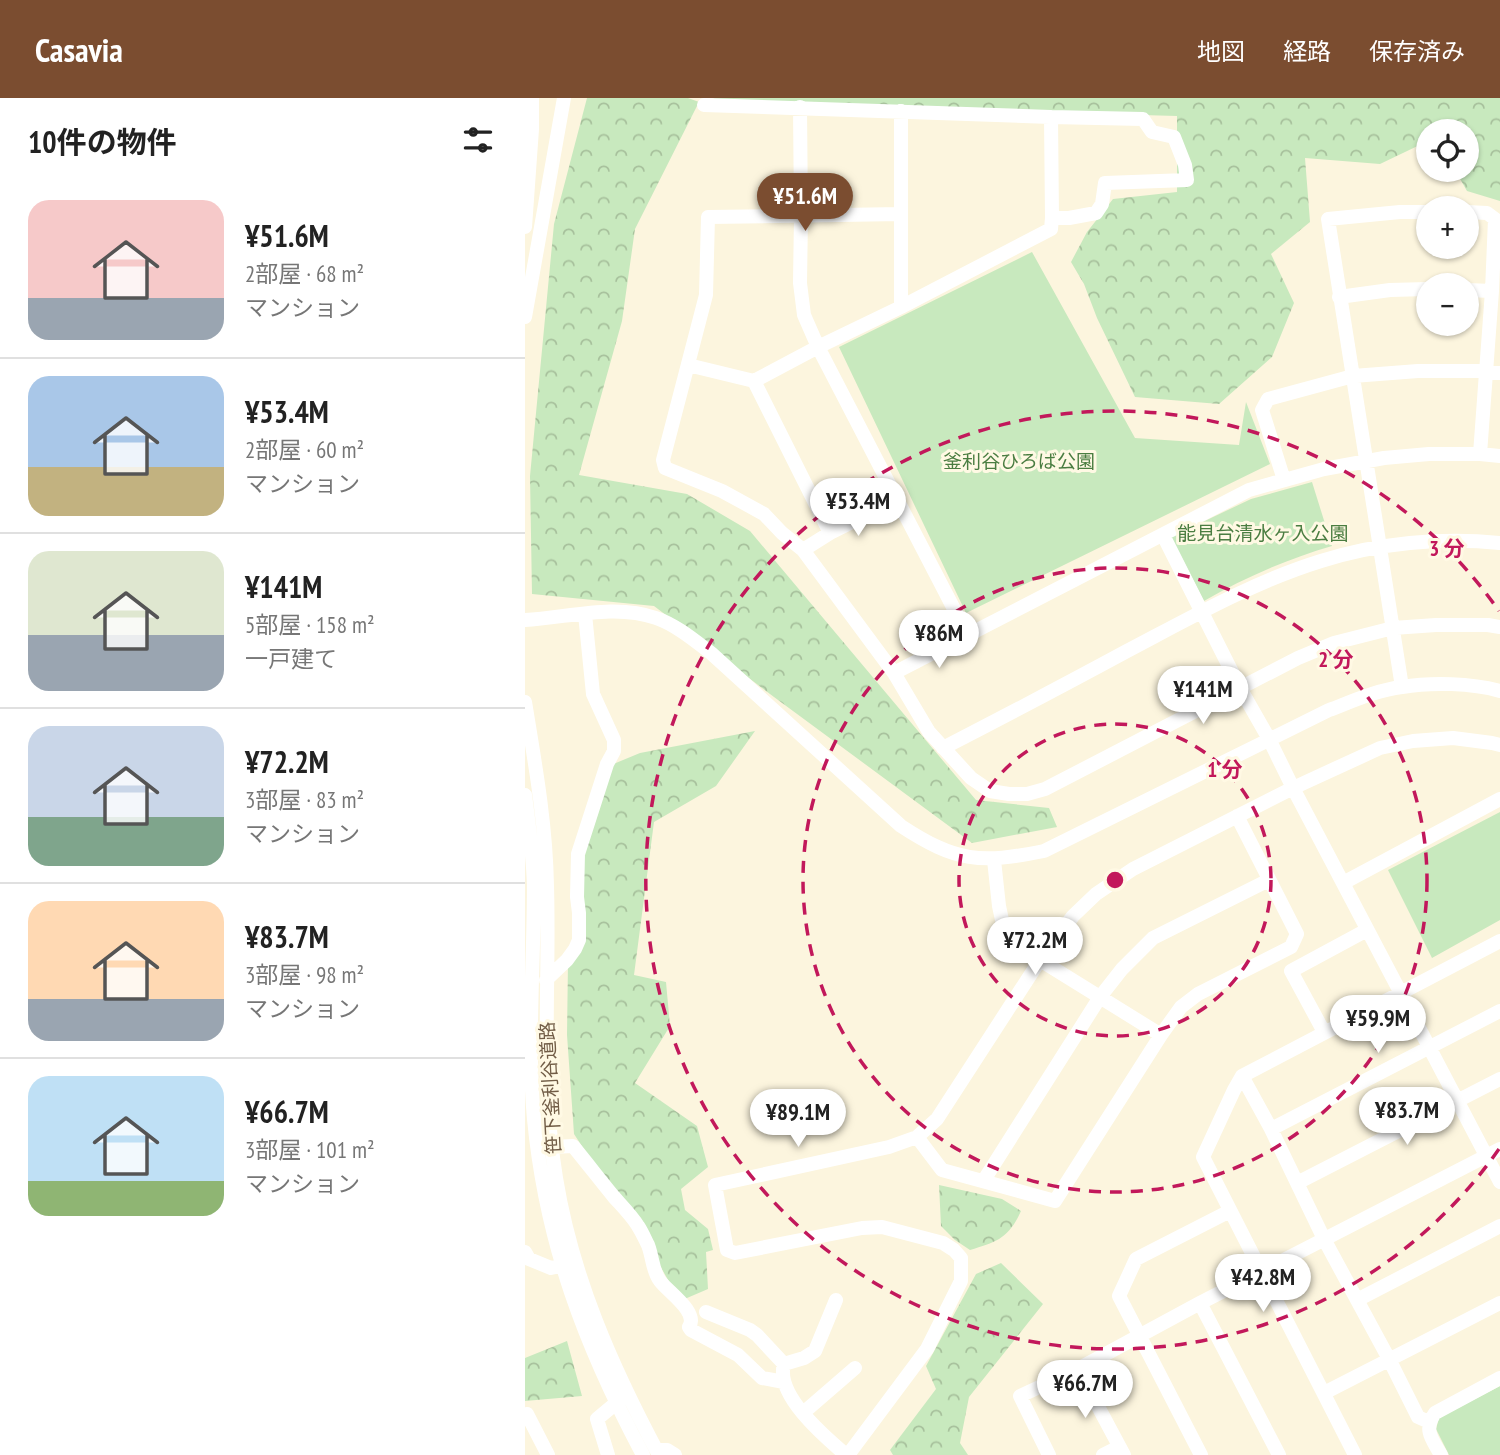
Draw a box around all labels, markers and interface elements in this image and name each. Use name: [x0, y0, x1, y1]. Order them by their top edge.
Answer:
text: Casavia: [35, 28, 123, 71]
text: 地図: [1197, 36, 1245, 67]
text: 経路: [1283, 36, 1331, 67]
text: 保存済み: [1369, 36, 1465, 67]
map controls: [1416, 119, 1479, 336]
button: locate: [1416, 119, 1479, 182]
icon: filters: [459, 121, 497, 159]
text: 10件の物件: [28, 122, 177, 161]
pin: ¥51.6M: [748, 174, 862, 233]
text: ¥51.6M: [773, 181, 837, 210]
button: +: [1416, 196, 1479, 259]
text: ¥51.6M: [245, 216, 329, 255]
icon: home: [84, 228, 168, 312]
text: 2部屋 · 68 m²: [245, 259, 364, 288]
button: −: [1416, 273, 1479, 336]
text: マンション: [245, 293, 360, 322]
text: ¥53.4M: [245, 392, 329, 431]
icon: home: [84, 404, 168, 488]
text: 2部屋 · 60 m²: [245, 435, 364, 464]
park label: 釜利谷ひろば公園: [943, 449, 1095, 473]
text: マンション: [245, 469, 360, 498]
pin: ¥53.4M: [801, 478, 915, 538]
text: ¥53.4M: [826, 486, 890, 515]
park label: 能見台清水ヶ入公園: [1177, 521, 1349, 545]
text: 3 分: [1429, 535, 1465, 562]
text: ¥141M: [245, 567, 322, 606]
icon: home: [84, 579, 168, 663]
text: 5部屋 · 158 m²: [245, 610, 375, 639]
pin: ¥86M: [898, 610, 980, 670]
text: ¥86M: [915, 618, 963, 647]
text: 一戸建て: [245, 644, 337, 673]
text: 2 分: [1318, 646, 1354, 673]
pin: ¥141M: [1154, 666, 1252, 726]
text: ¥141M: [1173, 674, 1233, 703]
text: ¥72.2M: [245, 742, 329, 781]
icon: home: [84, 754, 168, 838]
text: 1 分: [1207, 756, 1243, 783]
text: 3部屋 · 83 m²: [245, 785, 364, 814]
text: マンション: [245, 819, 360, 848]
centre of rings: [1103, 868, 1127, 892]
text: ¥83.7M: [245, 917, 329, 956]
pin: ¥72.2M: [978, 918, 1092, 977]
text: ¥72.2M: [1003, 925, 1067, 954]
icon: home: [84, 929, 168, 1013]
text: 3部屋 · 98 m²: [245, 960, 364, 989]
text: マンション: [245, 994, 360, 1023]
pin: ¥59.9M: [1321, 996, 1435, 1055]
text: ¥59.9M: [1346, 1003, 1410, 1032]
street label: 笹下釜利谷道路: [535, 1021, 565, 1155]
pin: ¥83.7M: [1350, 1088, 1464, 1147]
pin: ¥89.1M: [741, 1090, 855, 1149]
text: ¥66.7M: [245, 1092, 329, 1131]
text: ¥83.7M: [1375, 1095, 1439, 1124]
text: ¥89.1M: [766, 1097, 830, 1126]
icon: home: [84, 1104, 168, 1188]
text: 3部屋 · 101 m²: [245, 1135, 375, 1164]
text: マンション: [245, 1169, 360, 1198]
pin: ¥42.8M: [1206, 1254, 1320, 1314]
text: ¥42.8M: [1231, 1262, 1295, 1291]
pin: ¥66.7M: [1028, 1360, 1142, 1420]
text: ¥66.7M: [1053, 1368, 1117, 1397]

